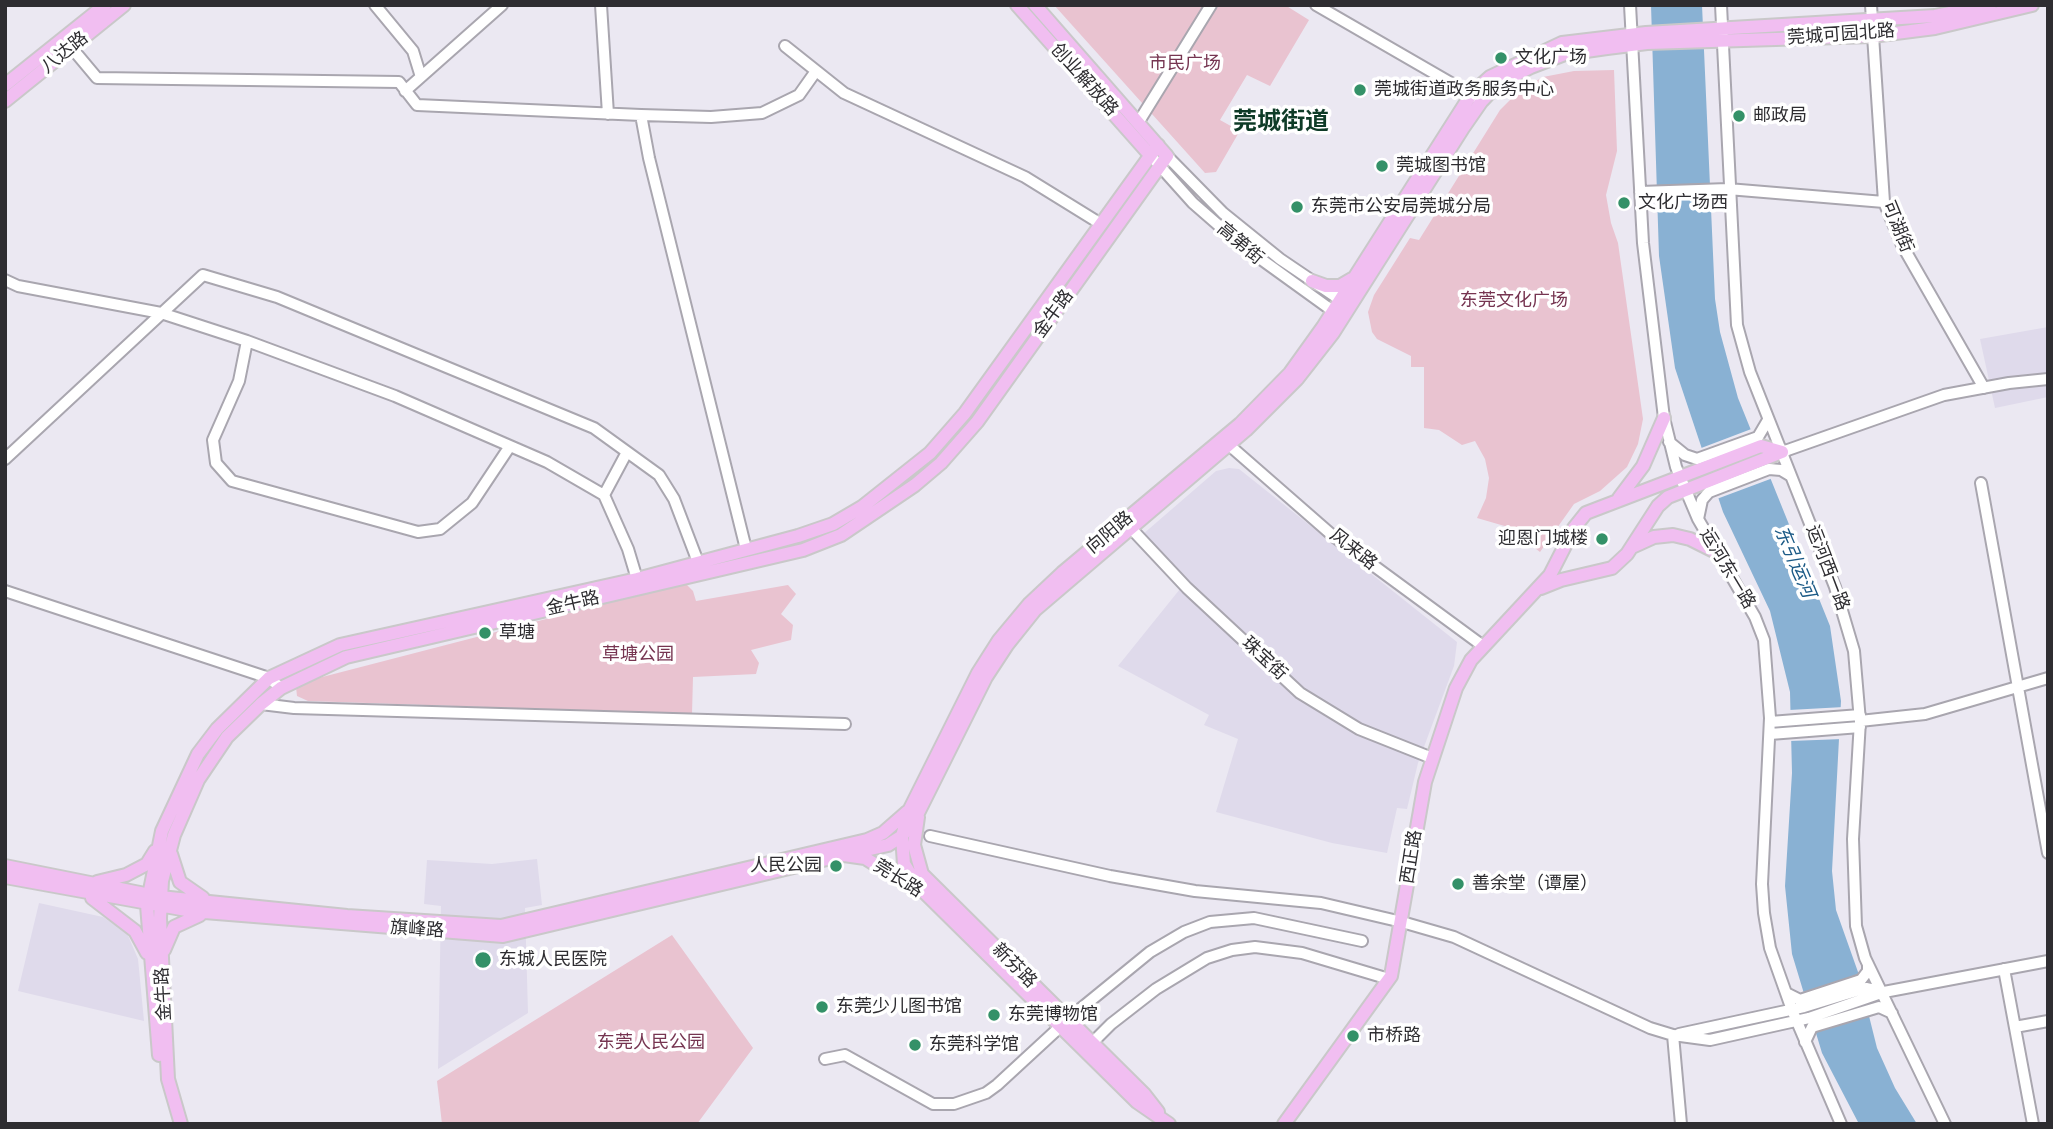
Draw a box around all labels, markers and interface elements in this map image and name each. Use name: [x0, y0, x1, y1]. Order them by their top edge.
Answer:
street label: 莞城可园北路: [1786, 20, 1896, 50]
street label: 八达路: [37, 28, 93, 78]
street label: 创业解放路: [1046, 39, 1122, 121]
place label: 文化广场: [1515, 47, 1587, 69]
marker: 文化广场: [1493, 50, 1509, 66]
park label: 市民广场: [1149, 53, 1221, 75]
place label: 莞城街道政务服务中心: [1374, 79, 1554, 101]
marker: 莞城街道政务服务中心: [1352, 82, 1368, 98]
place label: 邮政局: [1753, 105, 1807, 127]
marker: 邮政局: [1731, 108, 1747, 124]
district label: 莞城街道: [1233, 109, 1329, 137]
place label: 莞城图书馆: [1396, 155, 1486, 177]
marker: 莞城图书馆: [1374, 158, 1390, 174]
place label: 文化广场西: [1638, 192, 1728, 214]
marker: 文化广场西: [1616, 195, 1632, 211]
place label: 东莞市公安局莞城分局: [1311, 196, 1491, 218]
street label: 可湖街: [1877, 198, 1917, 256]
marker: 东莞市公安局莞城分局: [1289, 199, 1305, 215]
street label: 高第街: [1212, 218, 1268, 270]
street label: 金牛路: [1029, 286, 1079, 342]
park label: 东莞文化广场: [1460, 290, 1568, 312]
street label: 向阳路: [1082, 507, 1138, 559]
street label: 运河西一路: [1801, 522, 1853, 614]
water label: 东引运河: [1769, 523, 1819, 601]
street label: 风来路: [1325, 525, 1381, 575]
street label: 运河东一路: [1695, 525, 1759, 613]
place label: 迎恩门城楼: [1498, 528, 1588, 550]
marker: 迎恩门城楼: [1594, 531, 1610, 547]
street label: 金牛路: [544, 587, 602, 621]
place label: 草塘: [499, 622, 535, 644]
marker: 草塘: [477, 625, 493, 641]
street label: 珠宝街: [1237, 633, 1291, 685]
park label: 草塘公园: [602, 644, 674, 666]
street label: 西正路: [1397, 829, 1427, 885]
place label: 人民公园: [750, 855, 822, 877]
street label: 莞长路: [869, 856, 927, 902]
marker: 人民公园: [828, 858, 844, 874]
place label: 善余堂（谭屋）: [1472, 873, 1598, 895]
marker: 善余堂（谭屋）: [1450, 876, 1466, 892]
street label: 旗峰路: [389, 917, 445, 943]
street label: 新芬路: [987, 939, 1041, 993]
place label: 东城人民医院: [499, 949, 607, 971]
marker: 东城人民医院: [473, 950, 493, 970]
street label: 金牛路: [152, 966, 176, 1022]
place label: 东莞少儿图书馆: [836, 996, 962, 1018]
marker: 东莞少儿图书馆: [814, 999, 830, 1015]
place label: 东莞博物馆: [1008, 1004, 1098, 1026]
marker: 东莞博物馆: [986, 1007, 1002, 1023]
place label: 市桥路: [1367, 1025, 1421, 1047]
marker: 市桥路: [1345, 1028, 1361, 1044]
park label: 东莞人民公园: [597, 1032, 705, 1054]
place label: 东莞科学馆: [929, 1034, 1019, 1056]
marker: 东莞科学馆: [907, 1037, 923, 1053]

